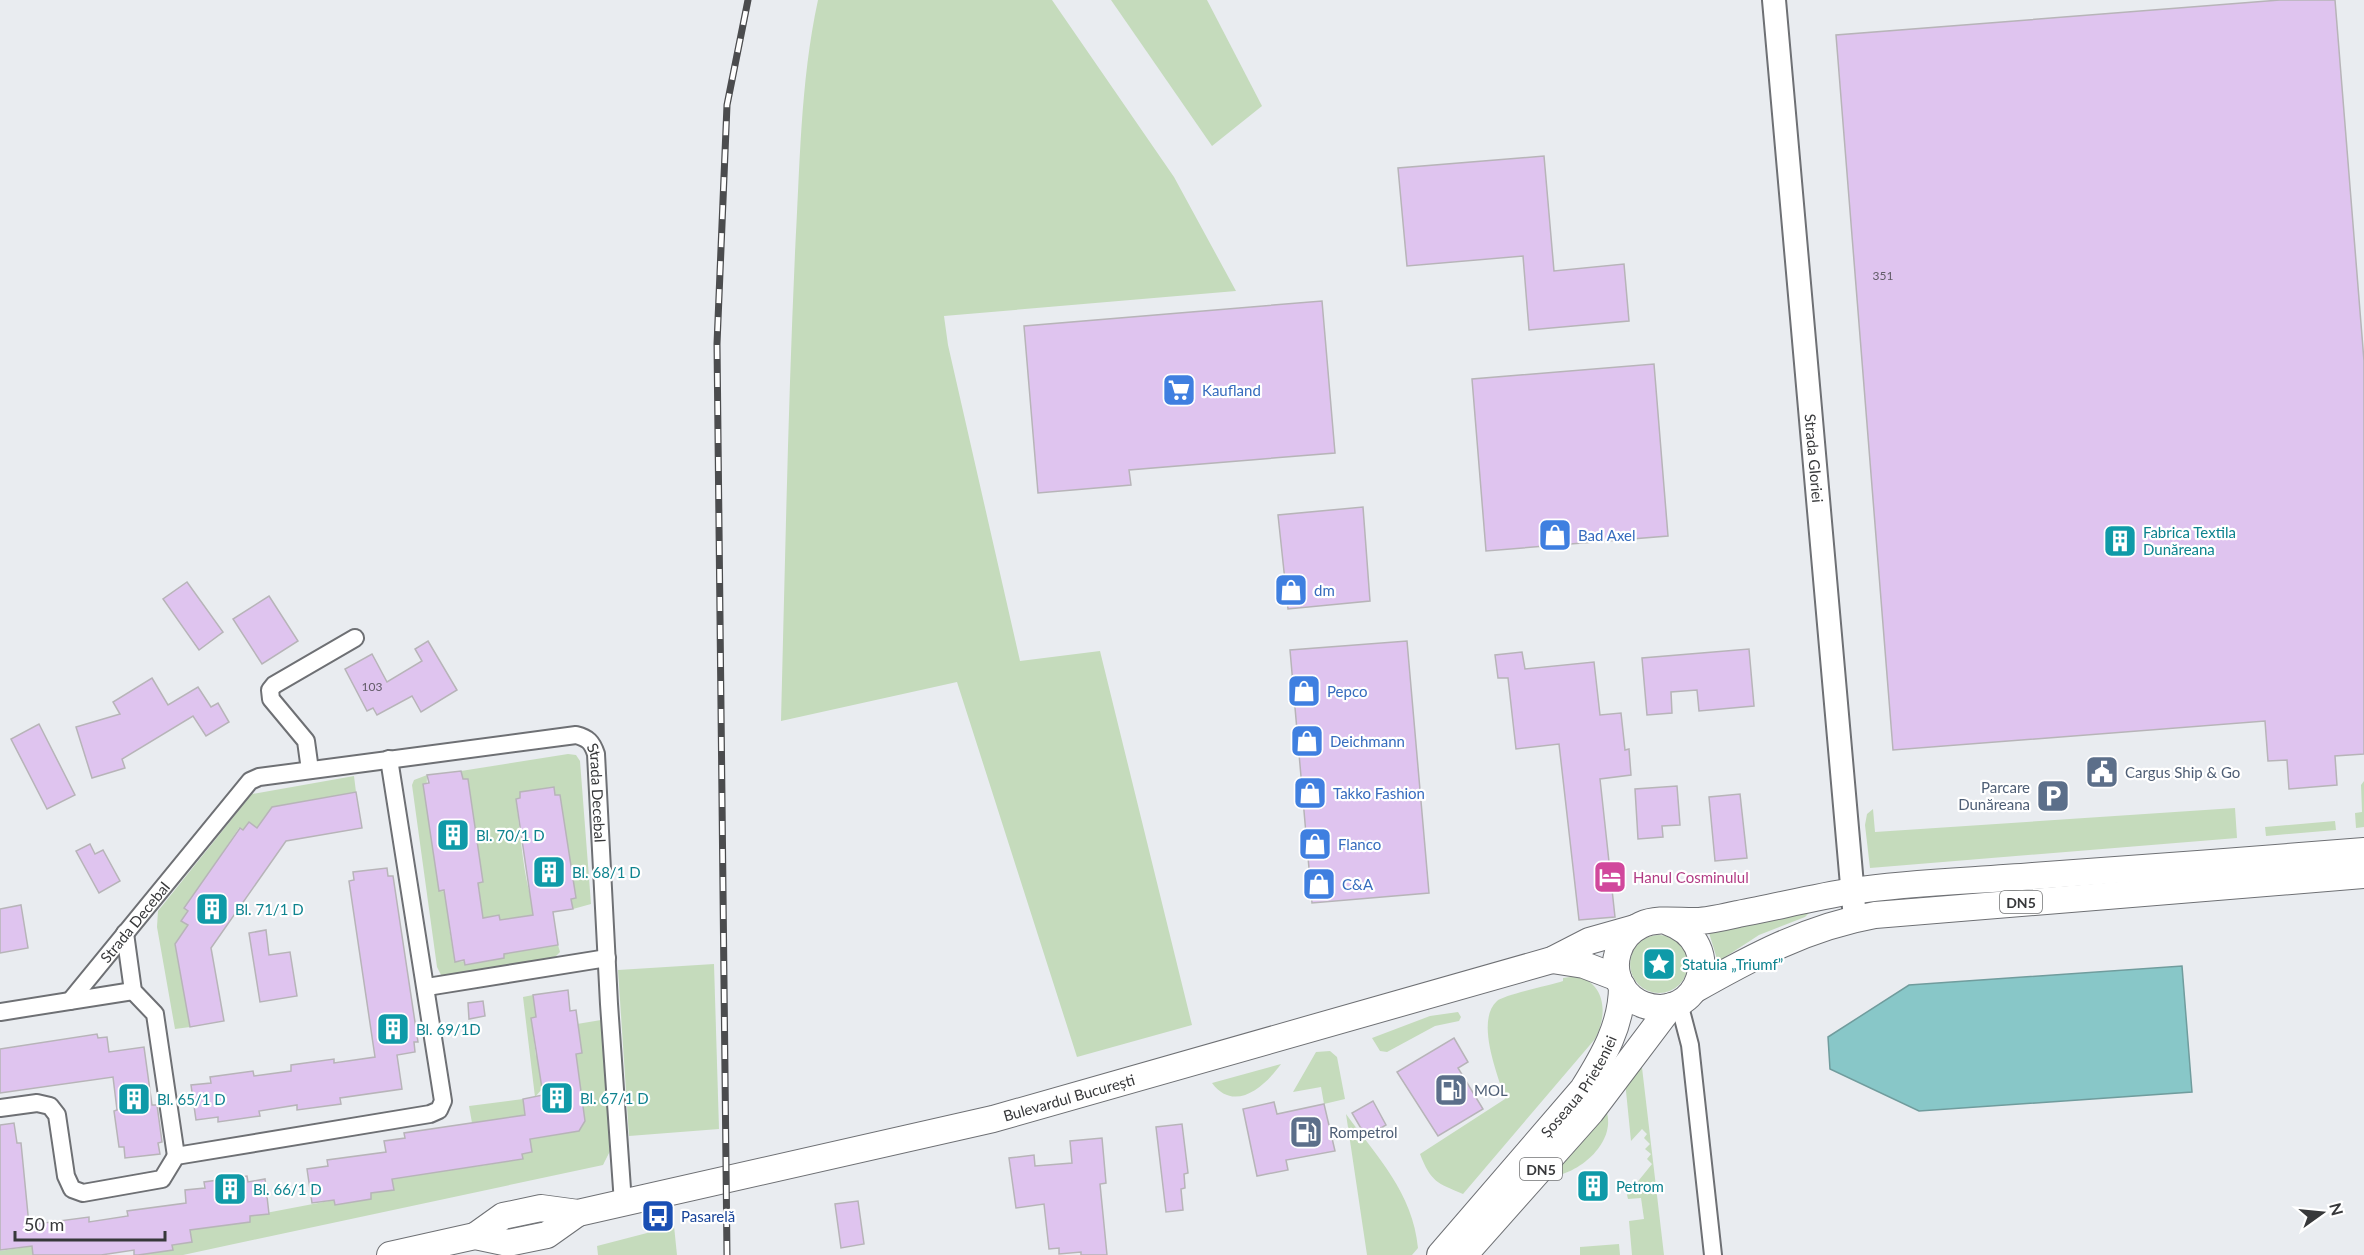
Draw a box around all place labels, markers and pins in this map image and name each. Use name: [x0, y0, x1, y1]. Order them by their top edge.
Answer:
supermarket icon: Kaufland: [1161, 372, 1197, 408]
place label: Kaufland: [1202, 381, 1261, 399]
shop icon: Bad Axel: [1537, 517, 1573, 553]
building icon: Fabrica Textila Dunăreana: [2102, 523, 2138, 559]
place label: Fabrica Textila Dunăreana: [2143, 523, 2236, 558]
place label: Bad Axel: [1578, 526, 1636, 544]
shop icon: dm: [1273, 572, 1309, 608]
place label: dm: [1314, 581, 1335, 599]
shop icon: Pepco: [1286, 673, 1322, 709]
place label: Pepco: [1327, 682, 1367, 700]
shop icon: Deichmann: [1289, 723, 1325, 759]
place label: Deichmann: [1330, 732, 1405, 750]
public building icon: Cargus Ship & Go: [2084, 754, 2120, 790]
place label: Cargus Ship & Go: [2125, 763, 2240, 781]
shop icon: Takko Fashion: [1292, 775, 1328, 811]
place label: Parcare Dunăreana: [1958, 778, 2030, 813]
parking icon: Parcare Dunăreana: [2035, 778, 2071, 814]
place label: Takko Fashion: [1333, 784, 1425, 802]
building icon: Bl. 70/1 D: [435, 817, 471, 853]
place label: Bl. 70/1 D: [476, 826, 545, 844]
shop icon: Flanco: [1297, 826, 1333, 862]
place label: Flanco: [1338, 835, 1381, 853]
building icon: Bl. 68/1 D: [531, 854, 567, 890]
hotel icon: Hanul Cosminulul: [1592, 859, 1628, 895]
place label: Bl. 68/1 D: [572, 863, 641, 881]
shop icon: C&A: [1301, 866, 1337, 902]
place label: Hanul Cosminulul: [1633, 868, 1749, 886]
place label: C&A: [1342, 875, 1374, 893]
building icon: Bl. 71/1 D: [194, 891, 230, 927]
place label: Bl. 71/1 D: [235, 900, 304, 918]
place icon: Statuia „Triumf”: [1641, 946, 1677, 982]
place label: Statuia „Triumf”: [1682, 955, 1783, 973]
building icon: Bl. 69/1D: [375, 1011, 411, 1047]
place label: Bl. 69/1D: [416, 1020, 481, 1038]
fuel station icon: MOL: [1433, 1072, 1469, 1108]
building icon: Bl. 67/1 D: [539, 1080, 575, 1116]
building icon: Bl. 65/1 D: [116, 1081, 152, 1117]
place label: MOL: [1474, 1081, 1508, 1099]
place label: Bl. 67/1 D: [580, 1089, 649, 1107]
place label: Bl. 65/1 D: [157, 1090, 226, 1108]
fuel station icon: Rompetrol: [1288, 1114, 1324, 1150]
place label: Rompetrol: [1329, 1123, 1398, 1141]
building icon: Petrom: [1575, 1168, 1611, 1204]
building icon: Bl. 66/1 D: [212, 1171, 248, 1207]
place label: Petrom: [1616, 1177, 1664, 1195]
place label: Bl. 66/1 D: [253, 1180, 322, 1198]
bus stop icon: Pasarelă: [640, 1198, 676, 1234]
place label: Pasarelă: [681, 1207, 735, 1225]

